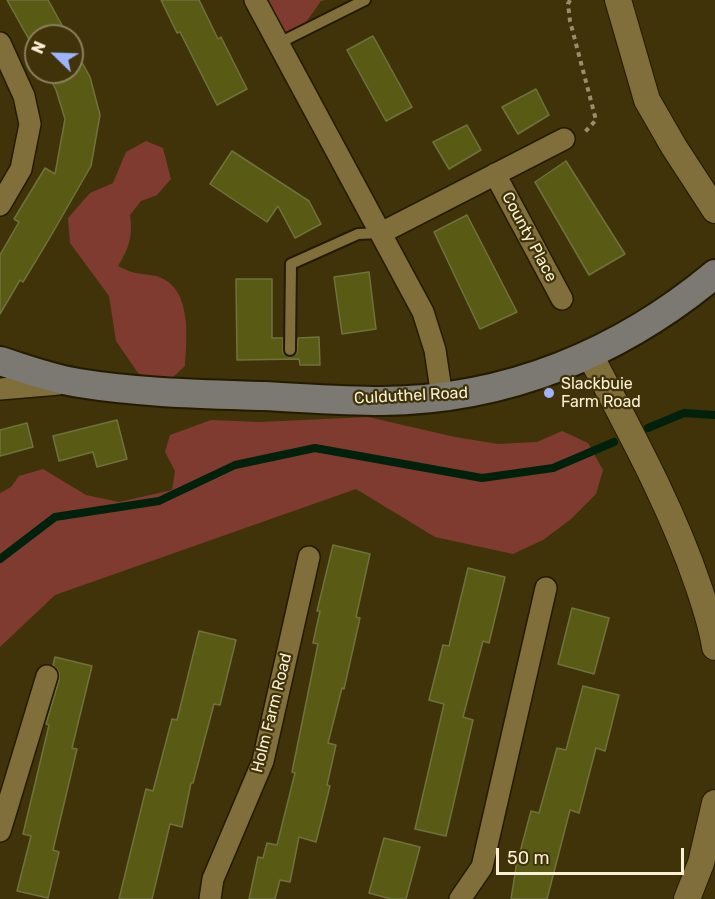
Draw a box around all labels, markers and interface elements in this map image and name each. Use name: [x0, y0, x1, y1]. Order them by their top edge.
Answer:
north arrow: [24, 24, 84, 84]
text: N: [28, 39, 50, 57]
street label: County Place: [497, 189, 561, 285]
place label: Slackbuie Farm Road: [561, 374, 641, 412]
street label: Culduthel Road: [354, 383, 468, 409]
marker: Slackbuie Farm Road: [542, 386, 556, 400]
street label: Holm Farm Road: [248, 651, 296, 775]
scale bar: [499, 836, 686, 874]
text: 50 m: [507, 847, 550, 869]

